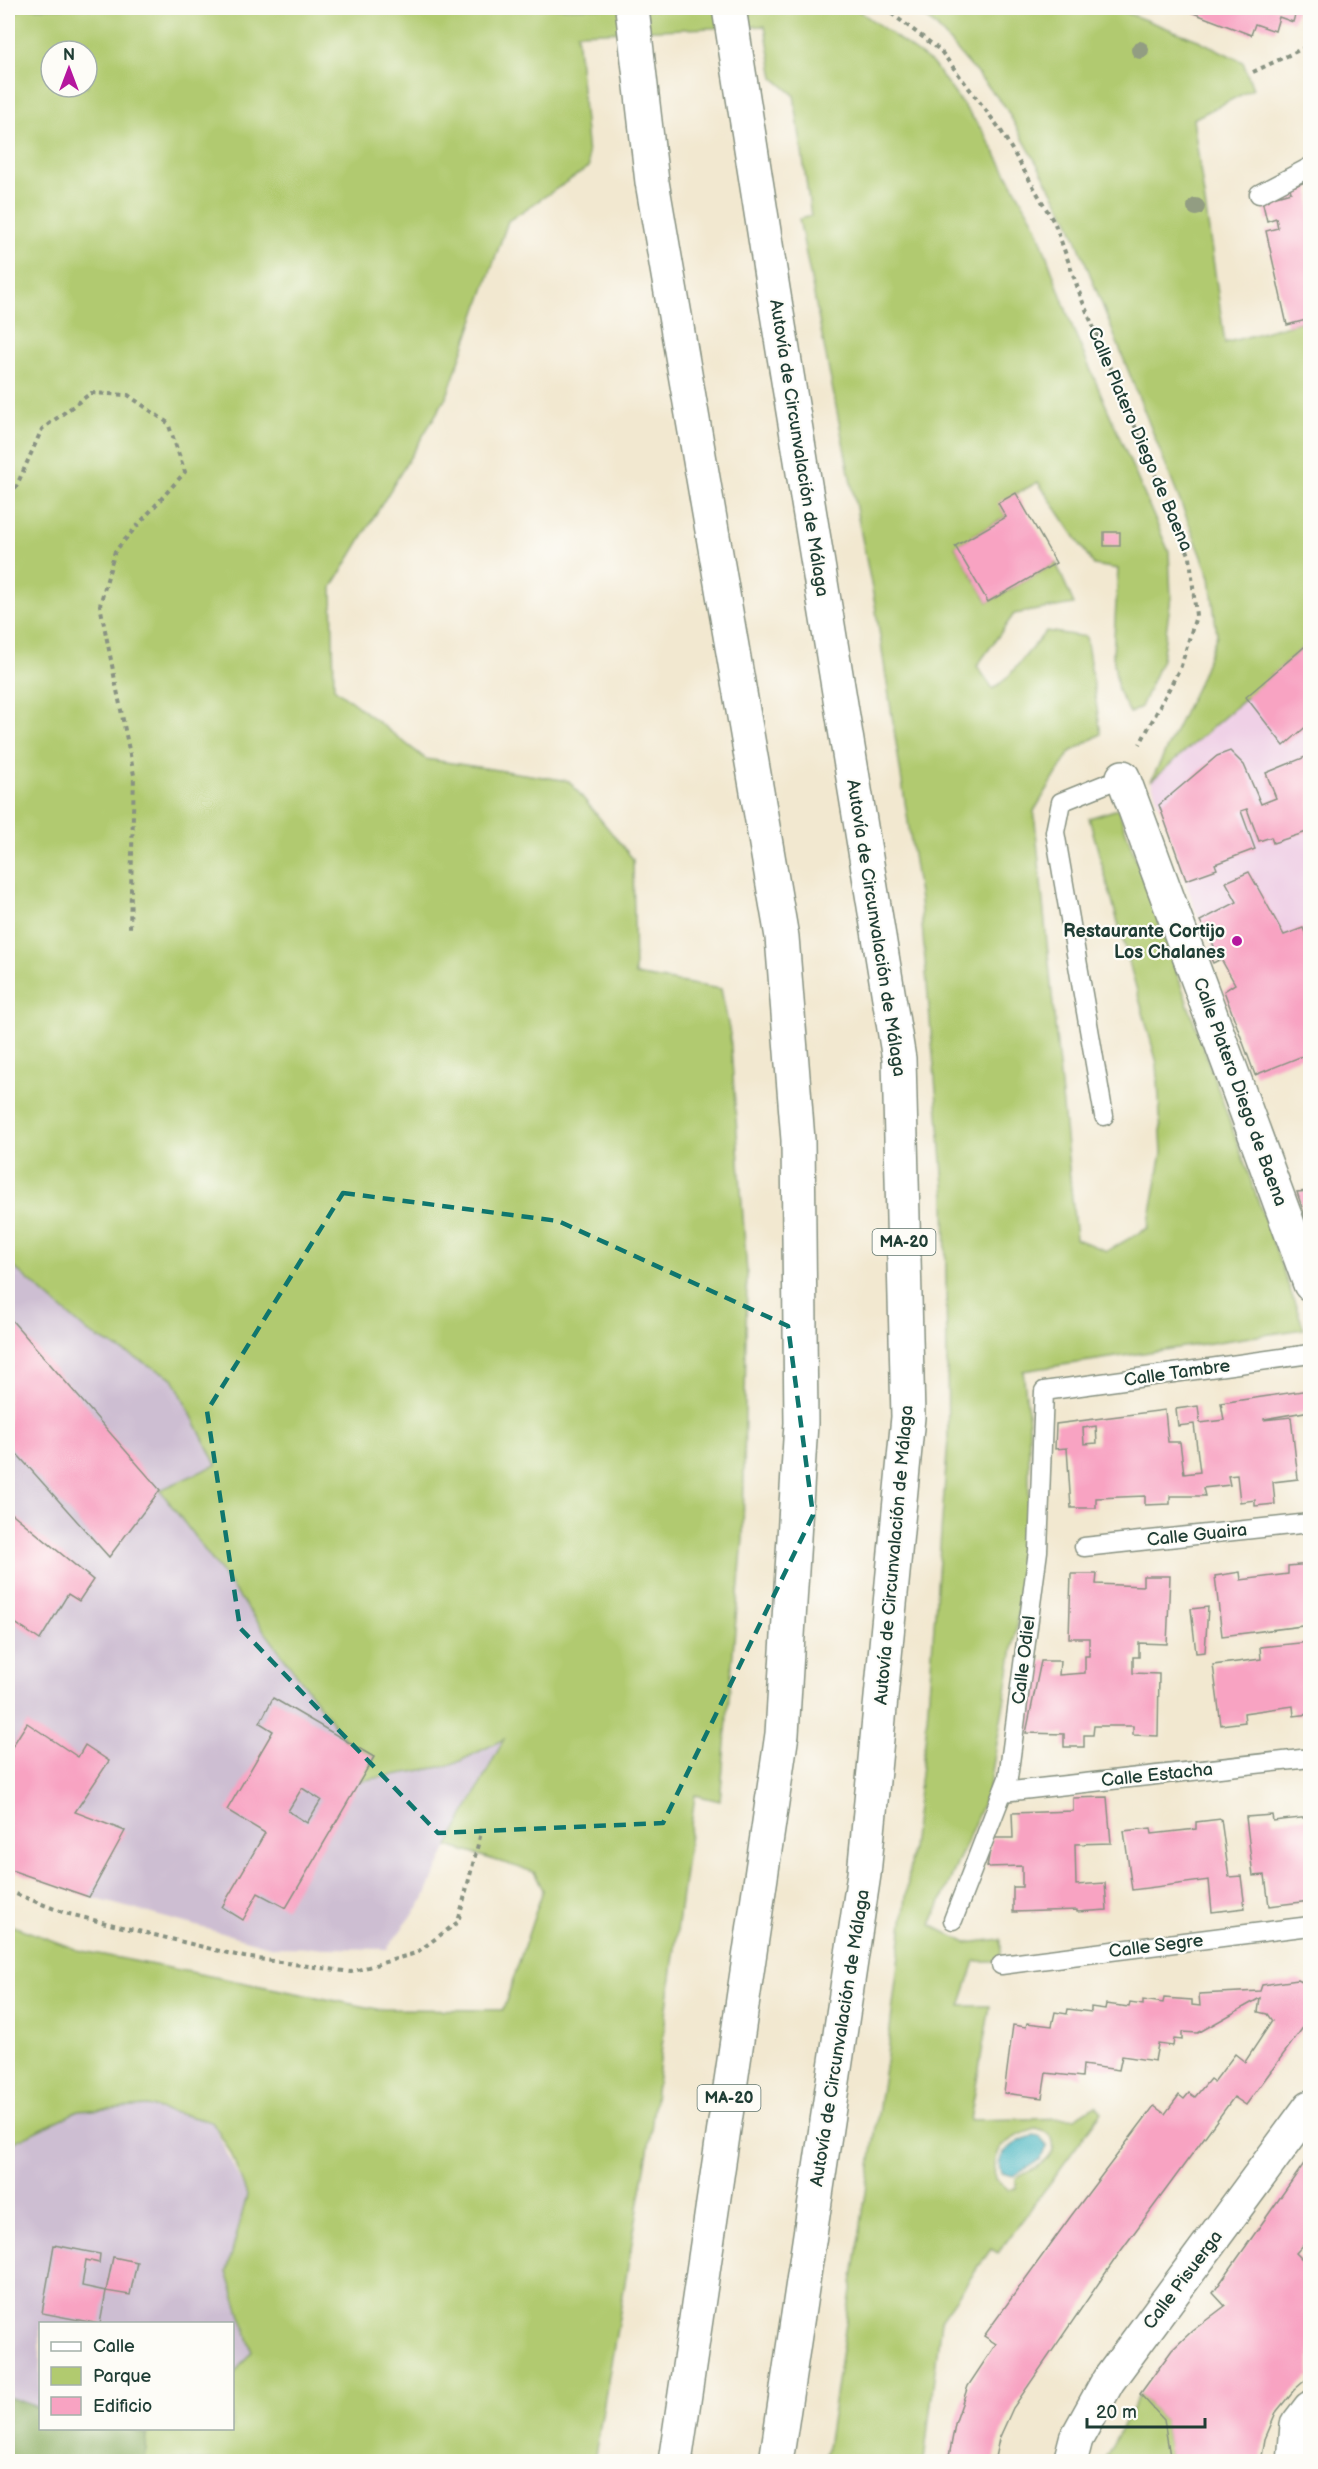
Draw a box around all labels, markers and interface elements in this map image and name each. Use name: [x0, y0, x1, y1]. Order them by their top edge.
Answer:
north arrow: [39, 39, 99, 99]
text: N: [63, 46, 75, 65]
street label: Autovía de Circunvalación de Málaga: [765, 298, 833, 598]
street label: Calle Platero Diego de Baena: [1083, 324, 1197, 554]
street label: Autovía de Circunvalación de Málaga: [842, 778, 910, 1078]
place label: Restaurante Cortijo Los Chalanes: [1063, 921, 1225, 963]
marker: Restaurante Cortijo Los Chalanes: [1230, 934, 1244, 948]
street label: Calle Platero Diego de Baena: [1189, 975, 1291, 1209]
road number: MA-20: [872, 1229, 936, 1255]
street label: Calle Tambre: [1123, 1355, 1232, 1391]
street label: Autovía de Circunvalación de Málaga: [870, 1404, 918, 1706]
street label: Calle Guaira: [1146, 1519, 1248, 1551]
street label: Calle Odiel: [1008, 1614, 1040, 1706]
street label: Calle Estacha: [1100, 1759, 1214, 1791]
street label: Autovía de Circunvalación de Málaga: [806, 1888, 874, 2188]
street label: Calle Segre: [1108, 1930, 1205, 1962]
road number: MA-20: [698, 2085, 760, 2111]
street label: Calle Pisuerga: [1139, 2226, 1227, 2334]
legend: [39, 2322, 234, 2430]
text: Calle: [93, 2336, 135, 2357]
text: Parque: [93, 2366, 151, 2387]
scale bar: [1087, 2391, 1206, 2429]
text: Edificio: [93, 2396, 152, 2417]
text: 20 m: [1096, 2402, 1137, 2423]

